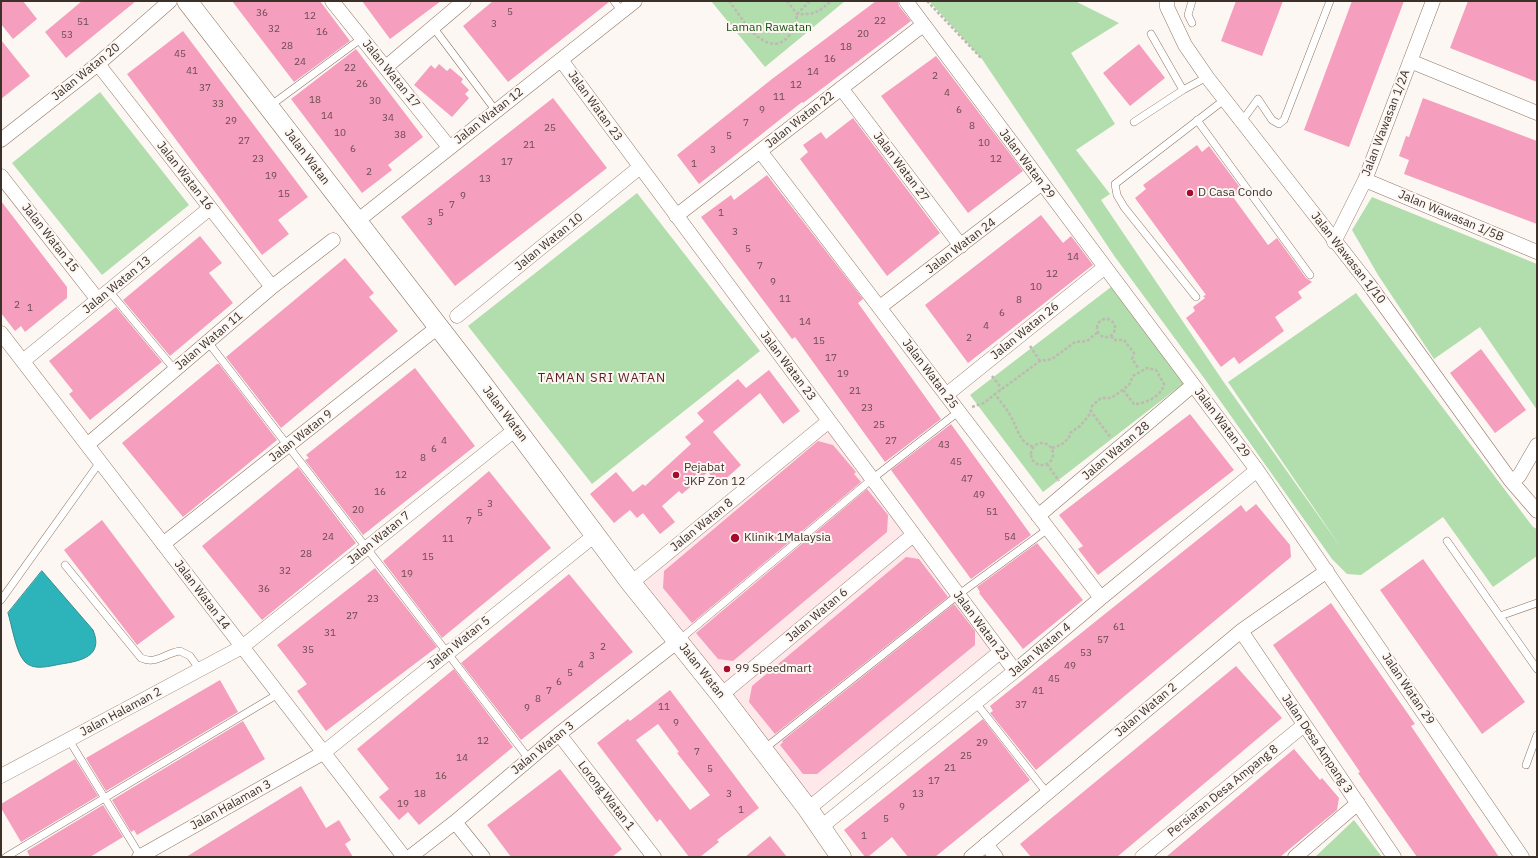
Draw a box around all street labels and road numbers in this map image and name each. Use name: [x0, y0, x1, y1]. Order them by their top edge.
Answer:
street label: Jalan Watan 17: [359, 37, 423, 111]
street label: Jalan Watan 20: [49, 40, 123, 104]
street label: Jalan Watan 23: [565, 68, 625, 144]
street label: Jalan Wawasan 1/2A: [1359, 68, 1413, 178]
street label: Jalan Watan 12: [452, 85, 526, 147]
street label: Jalan Watan 22: [763, 89, 837, 151]
street label: Jalan Watan: [281, 126, 333, 188]
street label: Jalan Watan 29: [996, 126, 1058, 202]
street label: Jalan Watan 27: [870, 129, 932, 205]
street label: Jalan Watan 16: [154, 139, 216, 213]
street label: Jalan Wawasan 1/5B: [1396, 187, 1506, 245]
street label: Jalan Watan 15: [19, 201, 81, 275]
street label: Jalan Wawasan 1/10: [1308, 209, 1388, 307]
street label: Jalan Watan 10: [512, 210, 586, 274]
street label: Jalan Watan 24: [923, 215, 999, 277]
street label: Jalan Watan 13: [80, 253, 154, 317]
street label: Jalan Watan 26: [988, 299, 1062, 363]
street label: Jalan Watan 11: [172, 309, 246, 373]
street label: Jalan Watan 23: [757, 328, 819, 404]
street label: Jalan Watan 25: [899, 336, 961, 412]
street label: Jalan Watan: [479, 383, 531, 445]
street label: Jalan Watan 29: [1191, 385, 1253, 461]
street label: Jalan Watan 9: [267, 407, 335, 465]
street label: Jalan Watan 28: [1079, 419, 1153, 483]
street label: Jalan Watan 8: [668, 495, 736, 555]
street label: Jalan Watan 7: [345, 508, 413, 568]
street label: Jalan Watan 14: [171, 557, 233, 633]
street label: Jalan Watan 6: [783, 585, 851, 645]
street label: Jalan Watan 23: [950, 588, 1012, 664]
street label: Jalan Watan 5: [425, 613, 493, 673]
street label: Jalan Watan 4: [1006, 620, 1074, 680]
street label: Jalan Watan: [676, 640, 728, 702]
street label: Jalan Watan 29: [1379, 650, 1437, 728]
street label: Jalan Watan 2: [1112, 680, 1180, 740]
street label: Jalan Halaman 2: [78, 684, 164, 740]
street label: Jalan Desa Ampang 3: [1279, 692, 1355, 796]
street label: Jalan Watan 3: [509, 718, 577, 778]
street label: Persiaran Desa Ampang 8: [1165, 742, 1281, 840]
street label: Lorong Watan 1: [574, 758, 638, 834]
street label: Jalan Halaman 3: [188, 777, 274, 833]

